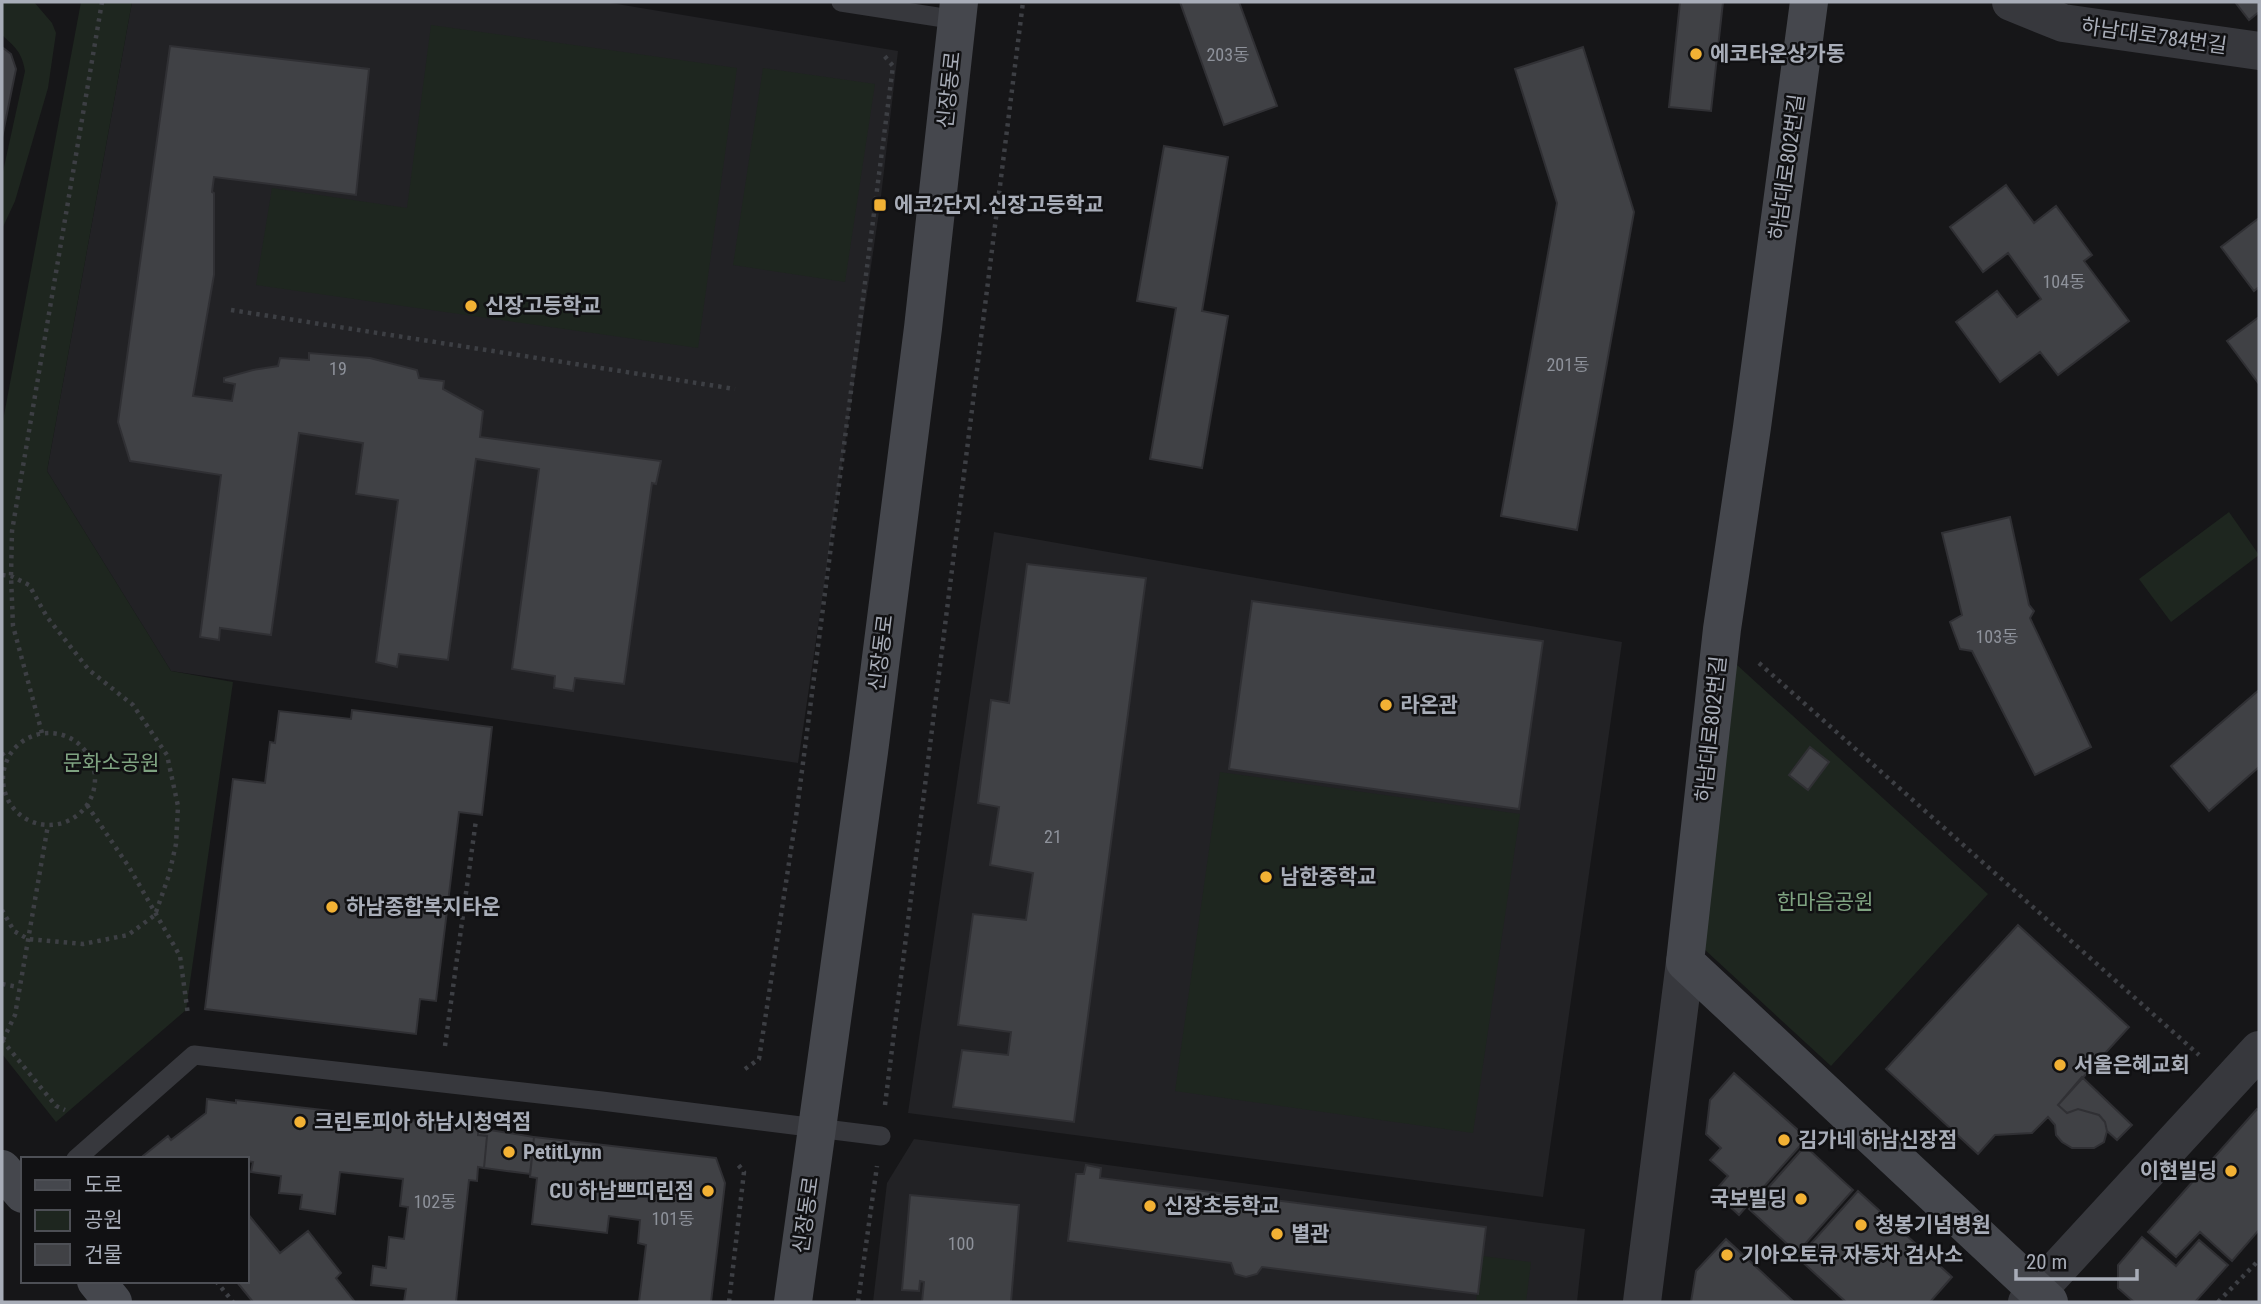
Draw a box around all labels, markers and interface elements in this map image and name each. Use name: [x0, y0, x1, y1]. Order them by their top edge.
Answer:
street label: 하남대로784번길: [2080, 14, 2228, 58]
place label: 에코타운상가동: [1710, 42, 1845, 66]
house number: 203동: [1206, 44, 1250, 65]
marker: 에코타운상가동: [1688, 46, 1704, 62]
street label: 신장동로: [933, 50, 965, 130]
street label: 하남대로802번길: [1765, 93, 1809, 241]
place label: 에코2단지.신장고등학교: [894, 193, 1104, 217]
marker: 에코2단지.신장고등학교: [872, 197, 888, 213]
house number: 104동: [2042, 271, 2086, 292]
place label: 신장고등학교: [485, 294, 601, 318]
marker: 신장고등학교: [463, 298, 479, 314]
house number: 201동: [1546, 354, 1590, 375]
house number: 19: [329, 358, 347, 379]
street label: 신장동로: [864, 613, 898, 693]
house number: 103동: [1975, 626, 2019, 647]
street label: 하남대로802번길: [1691, 655, 1731, 803]
place label: 라온관: [1400, 693, 1458, 717]
marker: 라온관: [1378, 697, 1394, 713]
park label: 문화소공원: [63, 751, 159, 775]
house number: 21: [1044, 826, 1062, 847]
place label: 남한중학교: [1280, 865, 1377, 889]
marker: 남한중학교: [1258, 869, 1274, 885]
park label: 한마음공원: [1777, 890, 1873, 914]
place label: 하남종합복지타운: [346, 895, 501, 919]
marker: 하남종합복지타운: [324, 899, 340, 915]
place label: 서울은혜교회: [2074, 1053, 2190, 1077]
marker: 서울은혜교회: [2052, 1057, 2068, 1073]
place label: 크린토피아 하남시청역점: [314, 1110, 531, 1134]
marker: 크린토피아 하남시청역점: [292, 1114, 308, 1130]
place label: 김가네 하남신장점: [1798, 1128, 1957, 1152]
marker: 김가네 하남신장점: [1776, 1132, 1792, 1148]
place label: PetitLynn: [523, 1140, 602, 1164]
marker: PetitLynn: [501, 1144, 517, 1160]
legend: [21, 1157, 248, 1283]
place label: 이현빌딩: [2140, 1159, 2217, 1183]
marker: 이현빌딩: [2223, 1163, 2239, 1179]
text: 도로: [84, 1173, 123, 1197]
street label: 신장동로: [789, 1175, 823, 1255]
place label: CU 하남쁘띠린점: [549, 1179, 694, 1203]
marker: CU 하남쁘띠린점: [700, 1183, 716, 1199]
place label: 국보빌딩: [1710, 1187, 1787, 1211]
house number: 102동: [413, 1191, 457, 1212]
marker: 국보빌딩: [1793, 1191, 1809, 1207]
place label: 신장초등학교: [1164, 1194, 1280, 1218]
marker: 신장초등학교: [1142, 1198, 1158, 1214]
text: 공원: [84, 1208, 123, 1232]
house number: 101동: [651, 1208, 695, 1229]
place label: 청봉기념병원: [1875, 1213, 1991, 1237]
marker: 청봉기념병원: [1853, 1217, 1869, 1233]
place label: 별관: [1291, 1222, 1330, 1246]
marker: 별관: [1269, 1226, 1285, 1242]
house number: 100: [948, 1233, 974, 1254]
scale bar: [2016, 1238, 2137, 1282]
text: 건물: [84, 1243, 123, 1267]
place label: 기아오토큐 자동차 검사소: [1741, 1243, 1963, 1267]
marker: 기아오토큐 자동차 검사소: [1719, 1247, 1735, 1263]
text: 20 m: [2026, 1250, 2067, 1274]

